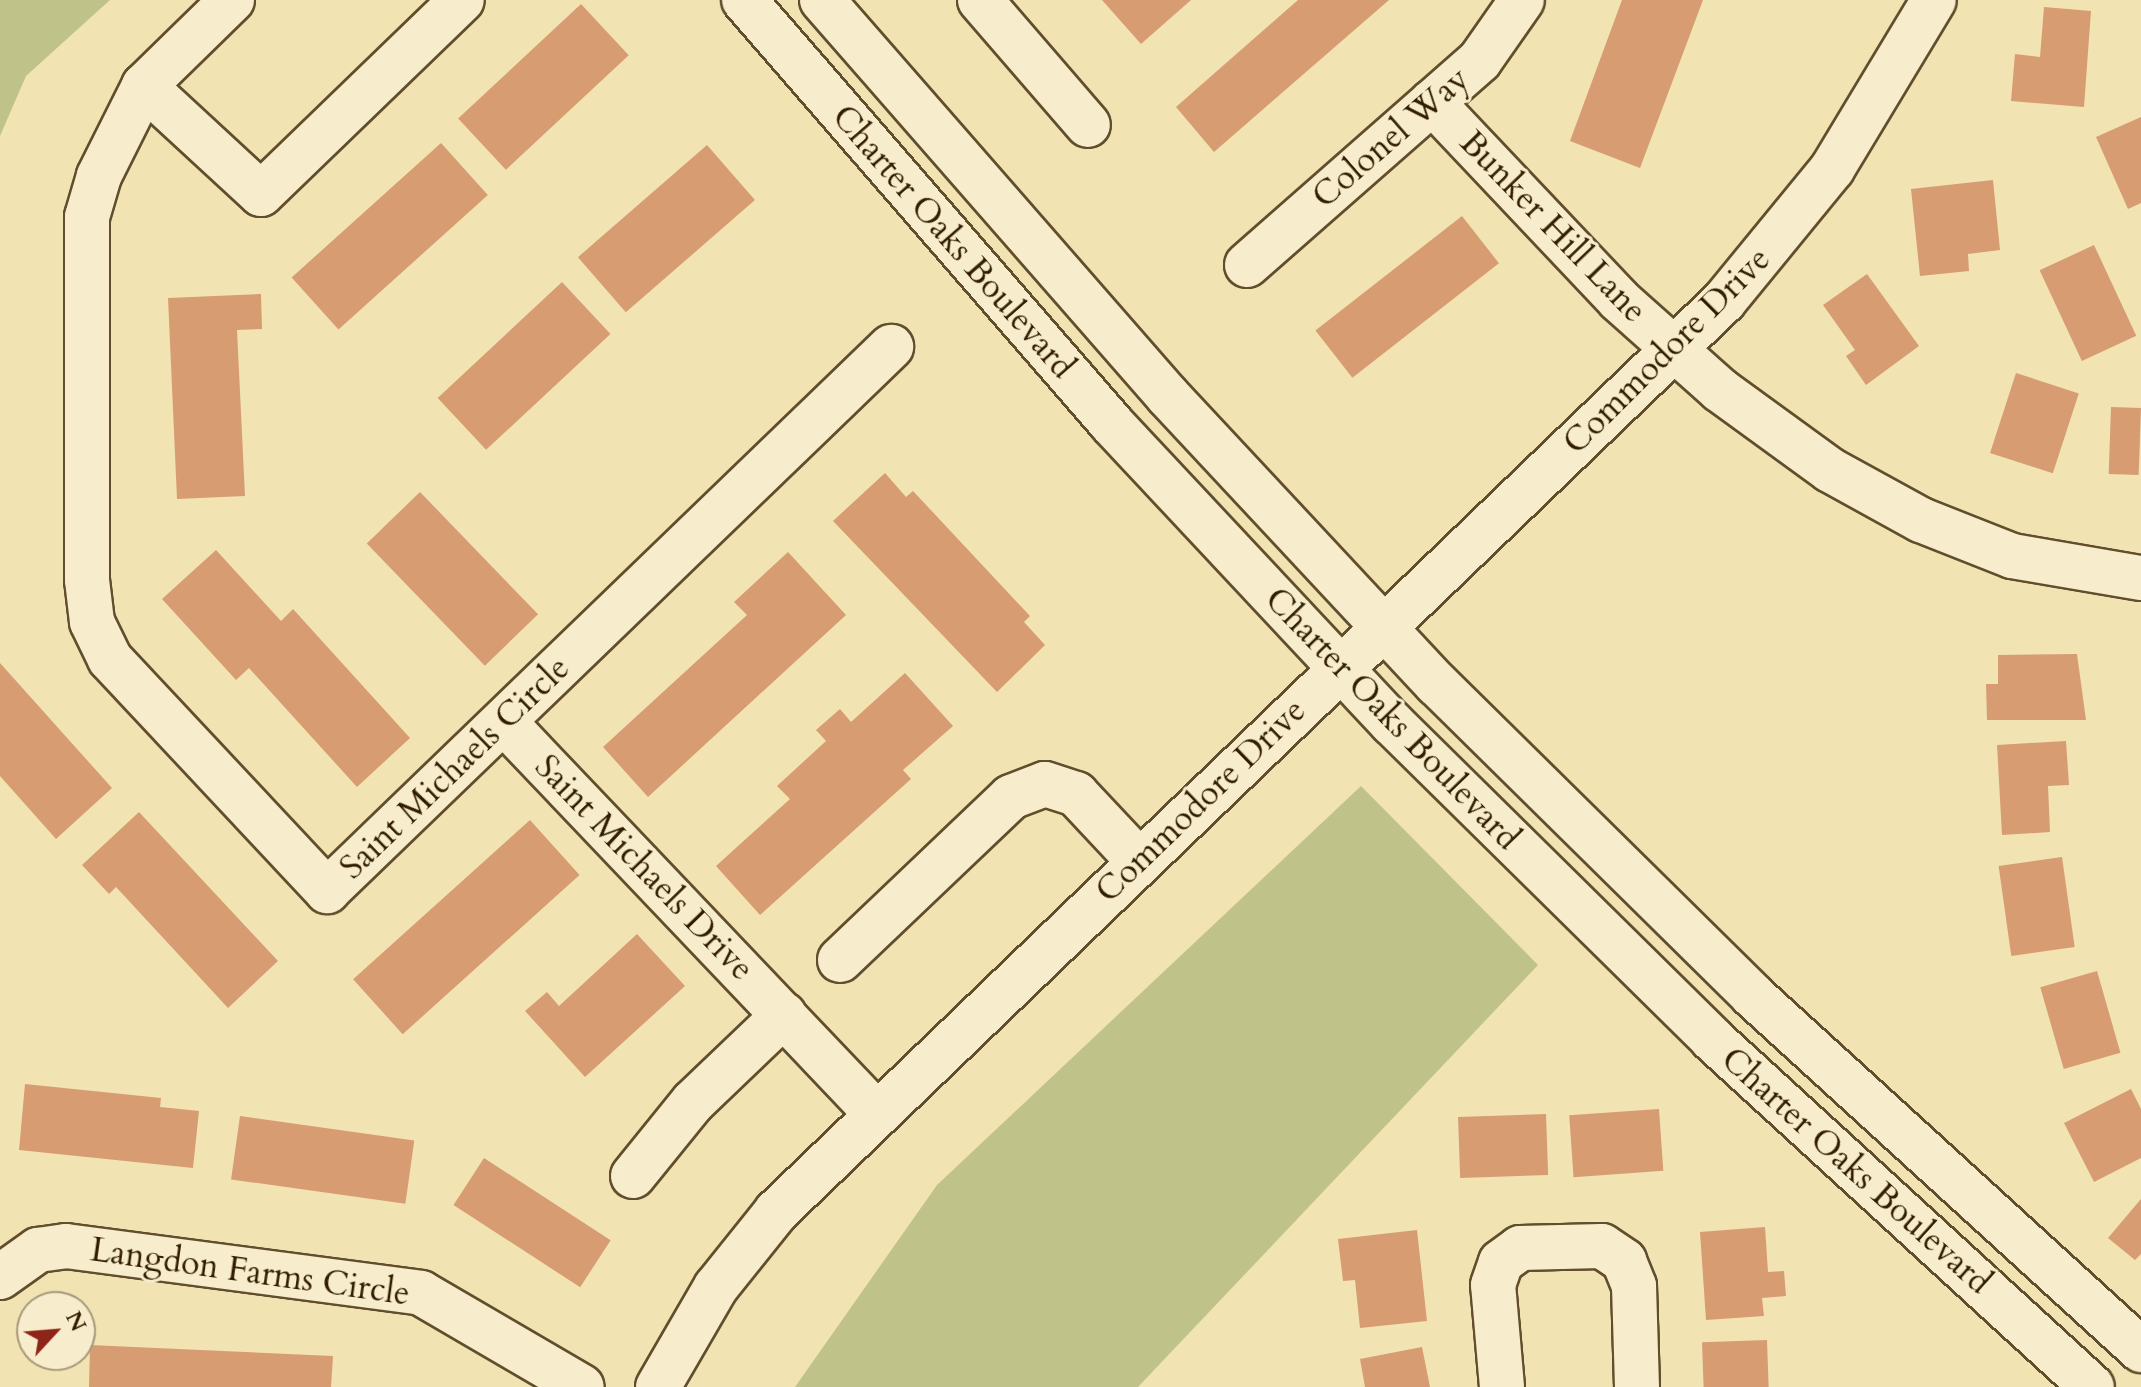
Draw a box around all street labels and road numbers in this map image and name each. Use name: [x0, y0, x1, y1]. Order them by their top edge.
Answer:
street label: Colonel Way: [1304, 59, 1478, 217]
street label: Charter Oaks Boulevard: [823, 97, 1083, 387]
street label: Bunker Hill Lane: [1451, 123, 1655, 331]
street label: Commodore Drive: [1555, 239, 1779, 463]
street label: Charter Oaks Boulevard: [1256, 579, 1528, 859]
street label: Saint Michaels Circle: [332, 648, 578, 888]
street label: Commodore Drive: [1088, 690, 1314, 912]
street label: Saint Michaels Drive: [526, 747, 762, 989]
street label: Charter Oaks Boulevard: [1713, 1039, 1999, 1303]
street label: Langdon Farms Circle: [88, 1229, 412, 1315]

